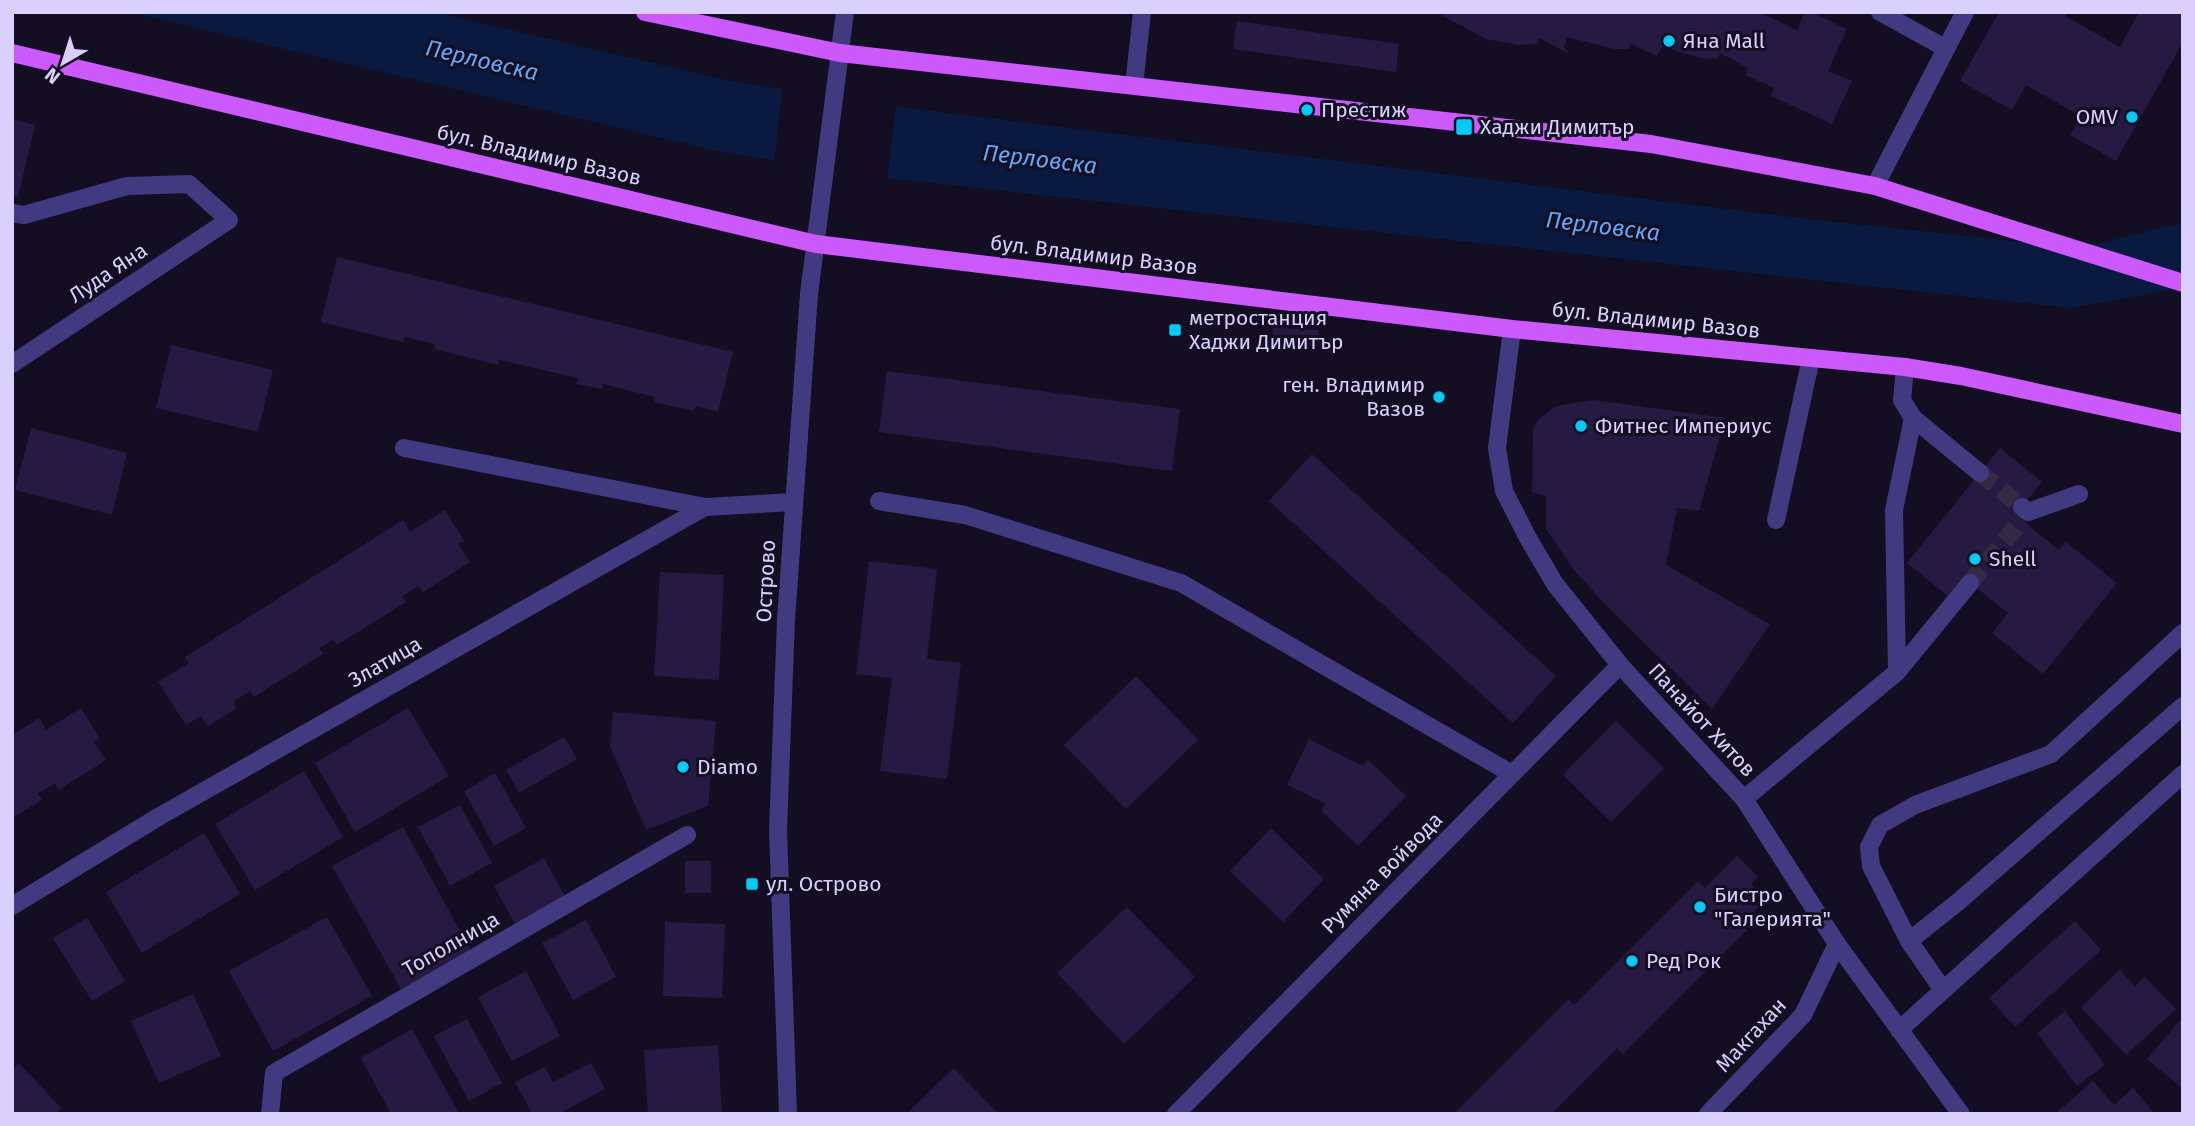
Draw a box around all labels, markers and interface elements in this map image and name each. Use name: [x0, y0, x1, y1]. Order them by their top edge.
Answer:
north arrow: [28, 28, 98, 98]
place label: Яна Mall: [1683, 28, 1765, 54]
water label: Перловска: [423, 33, 541, 87]
marker: Яна Mall: [1661, 33, 1677, 49]
text: N: [40, 63, 65, 89]
place label: Престиж: [1321, 97, 1406, 123]
marker: Престиж: [1299, 102, 1315, 118]
place label: OMV: [2076, 104, 2118, 130]
marker: OMV: [2124, 109, 2140, 125]
place label: Хаджи Димитър: [1480, 114, 1634, 140]
marker: Хаджи Димитър: [1454, 117, 1474, 137]
street label: бул. Владимир Вазов: [434, 119, 644, 191]
water label: Перловска: [981, 138, 1099, 180]
water label: Перловска: [1544, 205, 1662, 247]
street label: бул. Владимир Вазов: [989, 229, 1199, 281]
street label: Луда Яна: [64, 237, 152, 309]
street label: бул. Владимир Вазов: [1551, 296, 1761, 344]
place label: метростанция Хаджи Димитър: [1189, 305, 1343, 355]
marker: метростанция Хаджи Димитър: [1167, 322, 1183, 338]
place label: ген. Владимир Вазов: [1282, 372, 1425, 422]
marker: ген. Владимир Вазов: [1431, 389, 1447, 405]
place label: Фитнес Империус: [1595, 413, 1771, 439]
marker: Фитнес Империус: [1573, 418, 1589, 434]
street label: Острово: [751, 539, 781, 623]
place label: Shell: [1989, 546, 2037, 572]
marker: Shell: [1967, 551, 1983, 567]
street label: Златица: [344, 631, 426, 693]
street label: Панайот Хитов: [1643, 658, 1761, 782]
place label: Diamo: [697, 754, 758, 780]
marker: Diamo: [675, 759, 691, 775]
street label: Румяна войвода: [1316, 807, 1448, 939]
place label: ул. Острово: [766, 871, 882, 897]
marker: ул. Острово: [744, 876, 760, 892]
place label: Бистро "Галерията": [1714, 882, 1831, 932]
marker: Бистро "Галерията": [1692, 899, 1708, 915]
street label: Тополница: [398, 906, 504, 982]
place label: Ред Рок: [1646, 948, 1721, 974]
marker: Ред Рок: [1624, 953, 1640, 969]
street label: Макгахан: [1710, 992, 1792, 1078]

